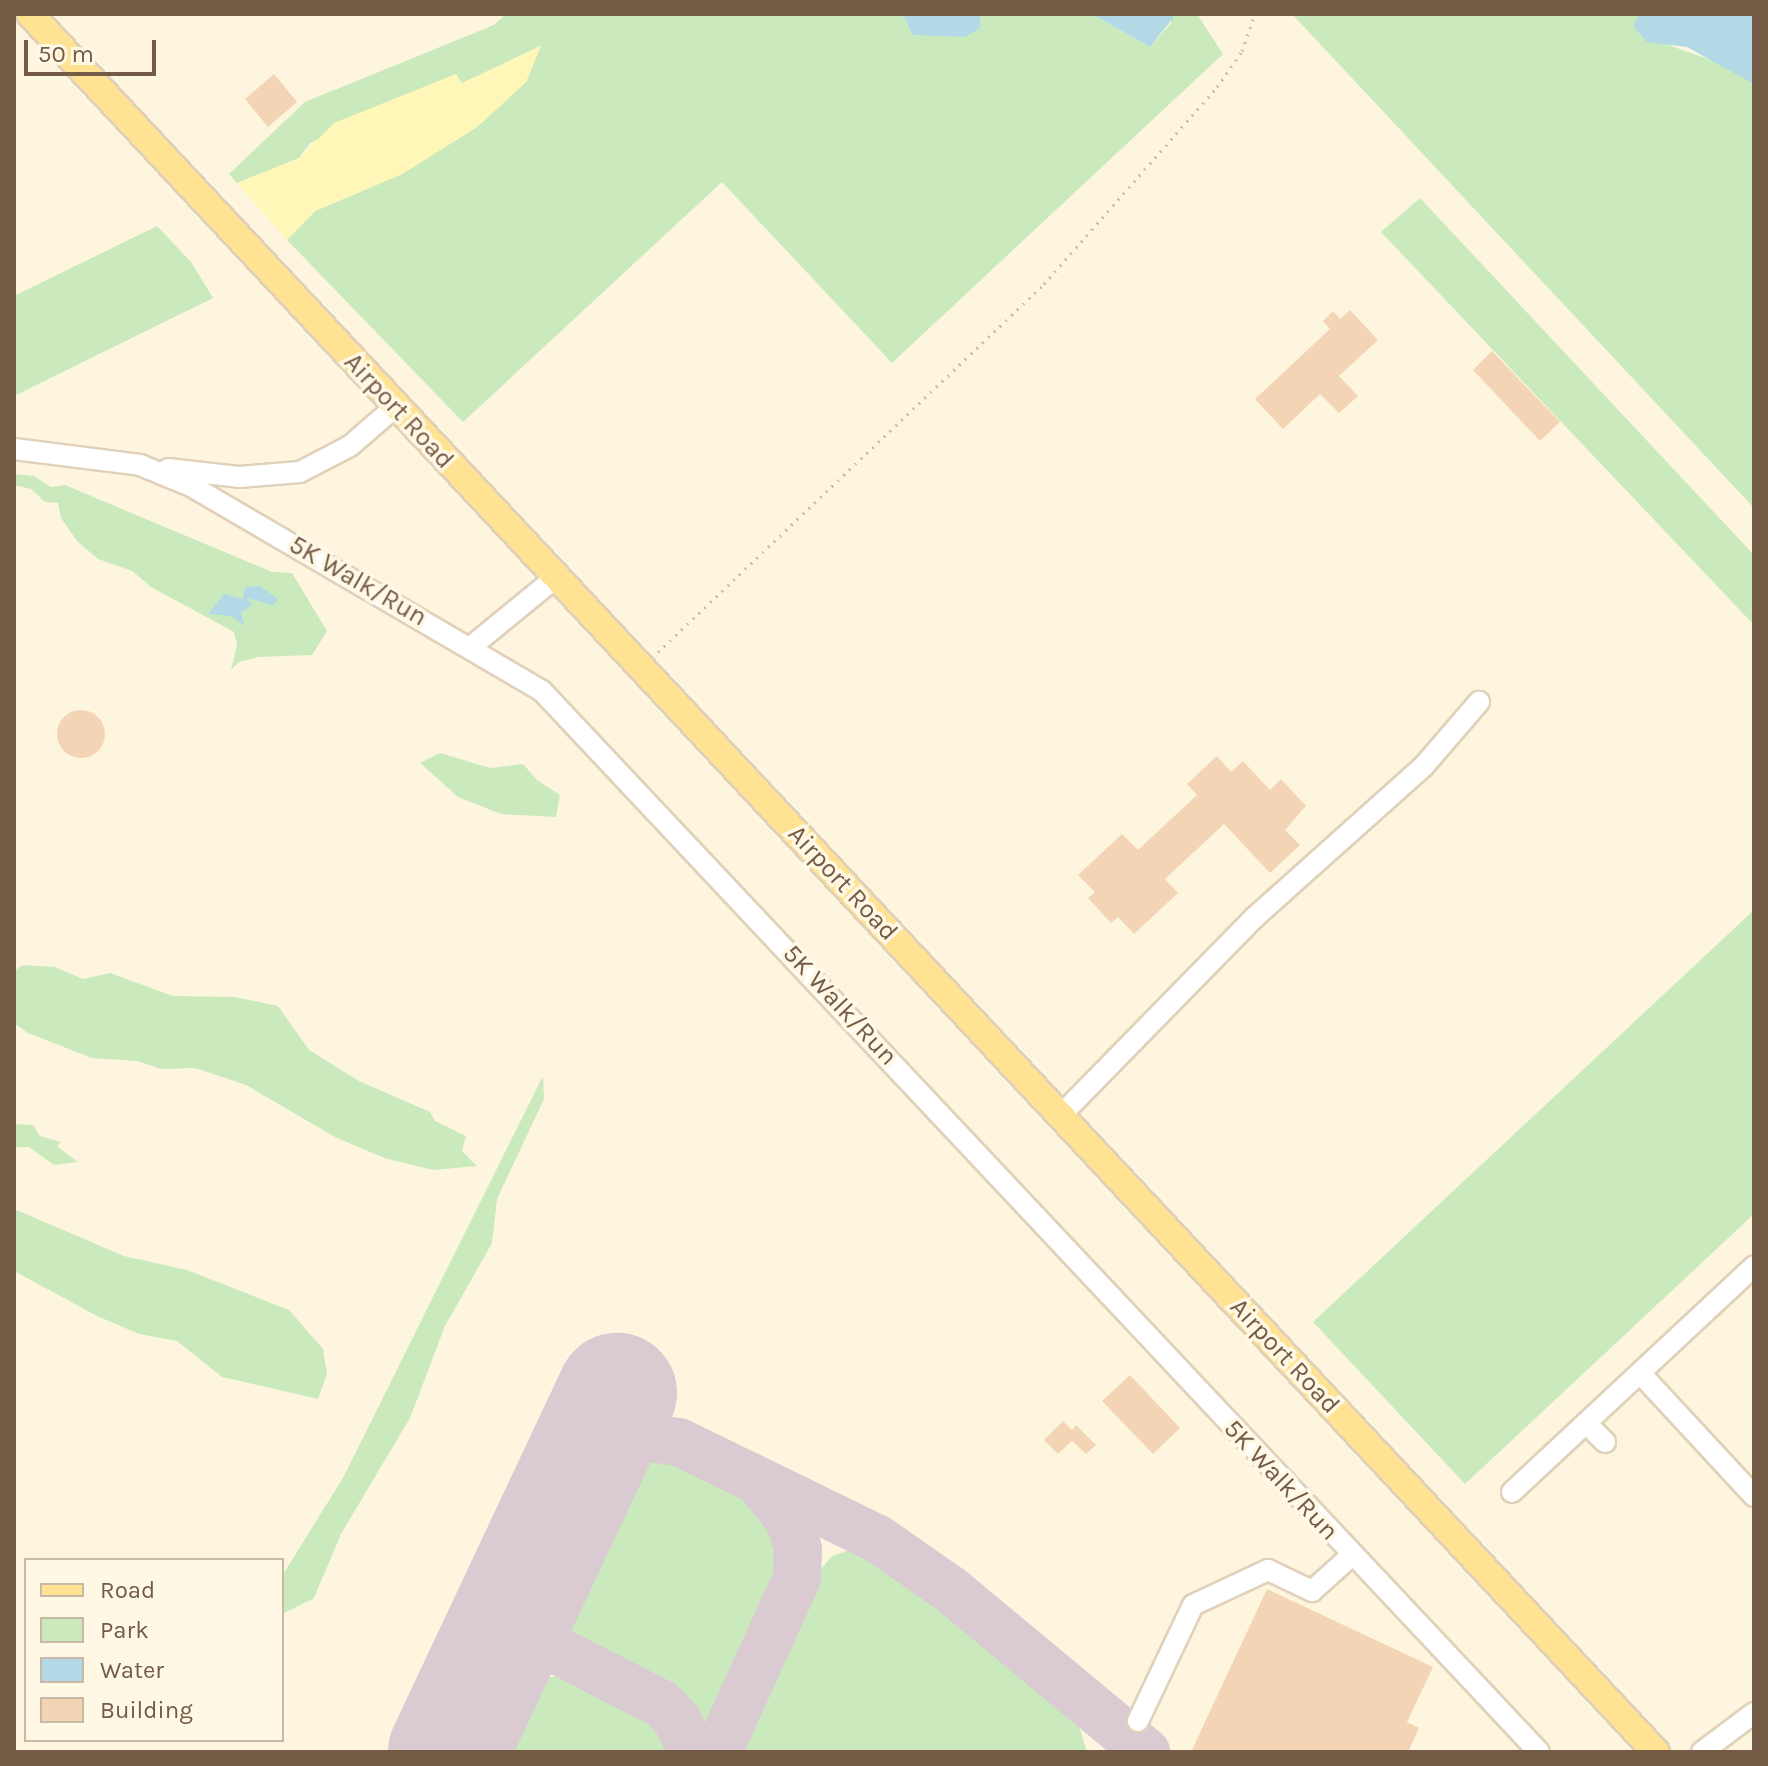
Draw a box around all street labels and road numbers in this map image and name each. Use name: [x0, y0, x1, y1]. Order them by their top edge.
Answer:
street label: Airport Road: [338, 347, 460, 475]
street label: 5K Walk/Run: [284, 529, 432, 633]
street label: Airport Road: [782, 819, 904, 947]
street label: 5K Walk/Run: [776, 938, 904, 1072]
street label: Airport Road: [1224, 1292, 1346, 1420]
street label: 5K Walk/Run: [1217, 1413, 1345, 1547]

